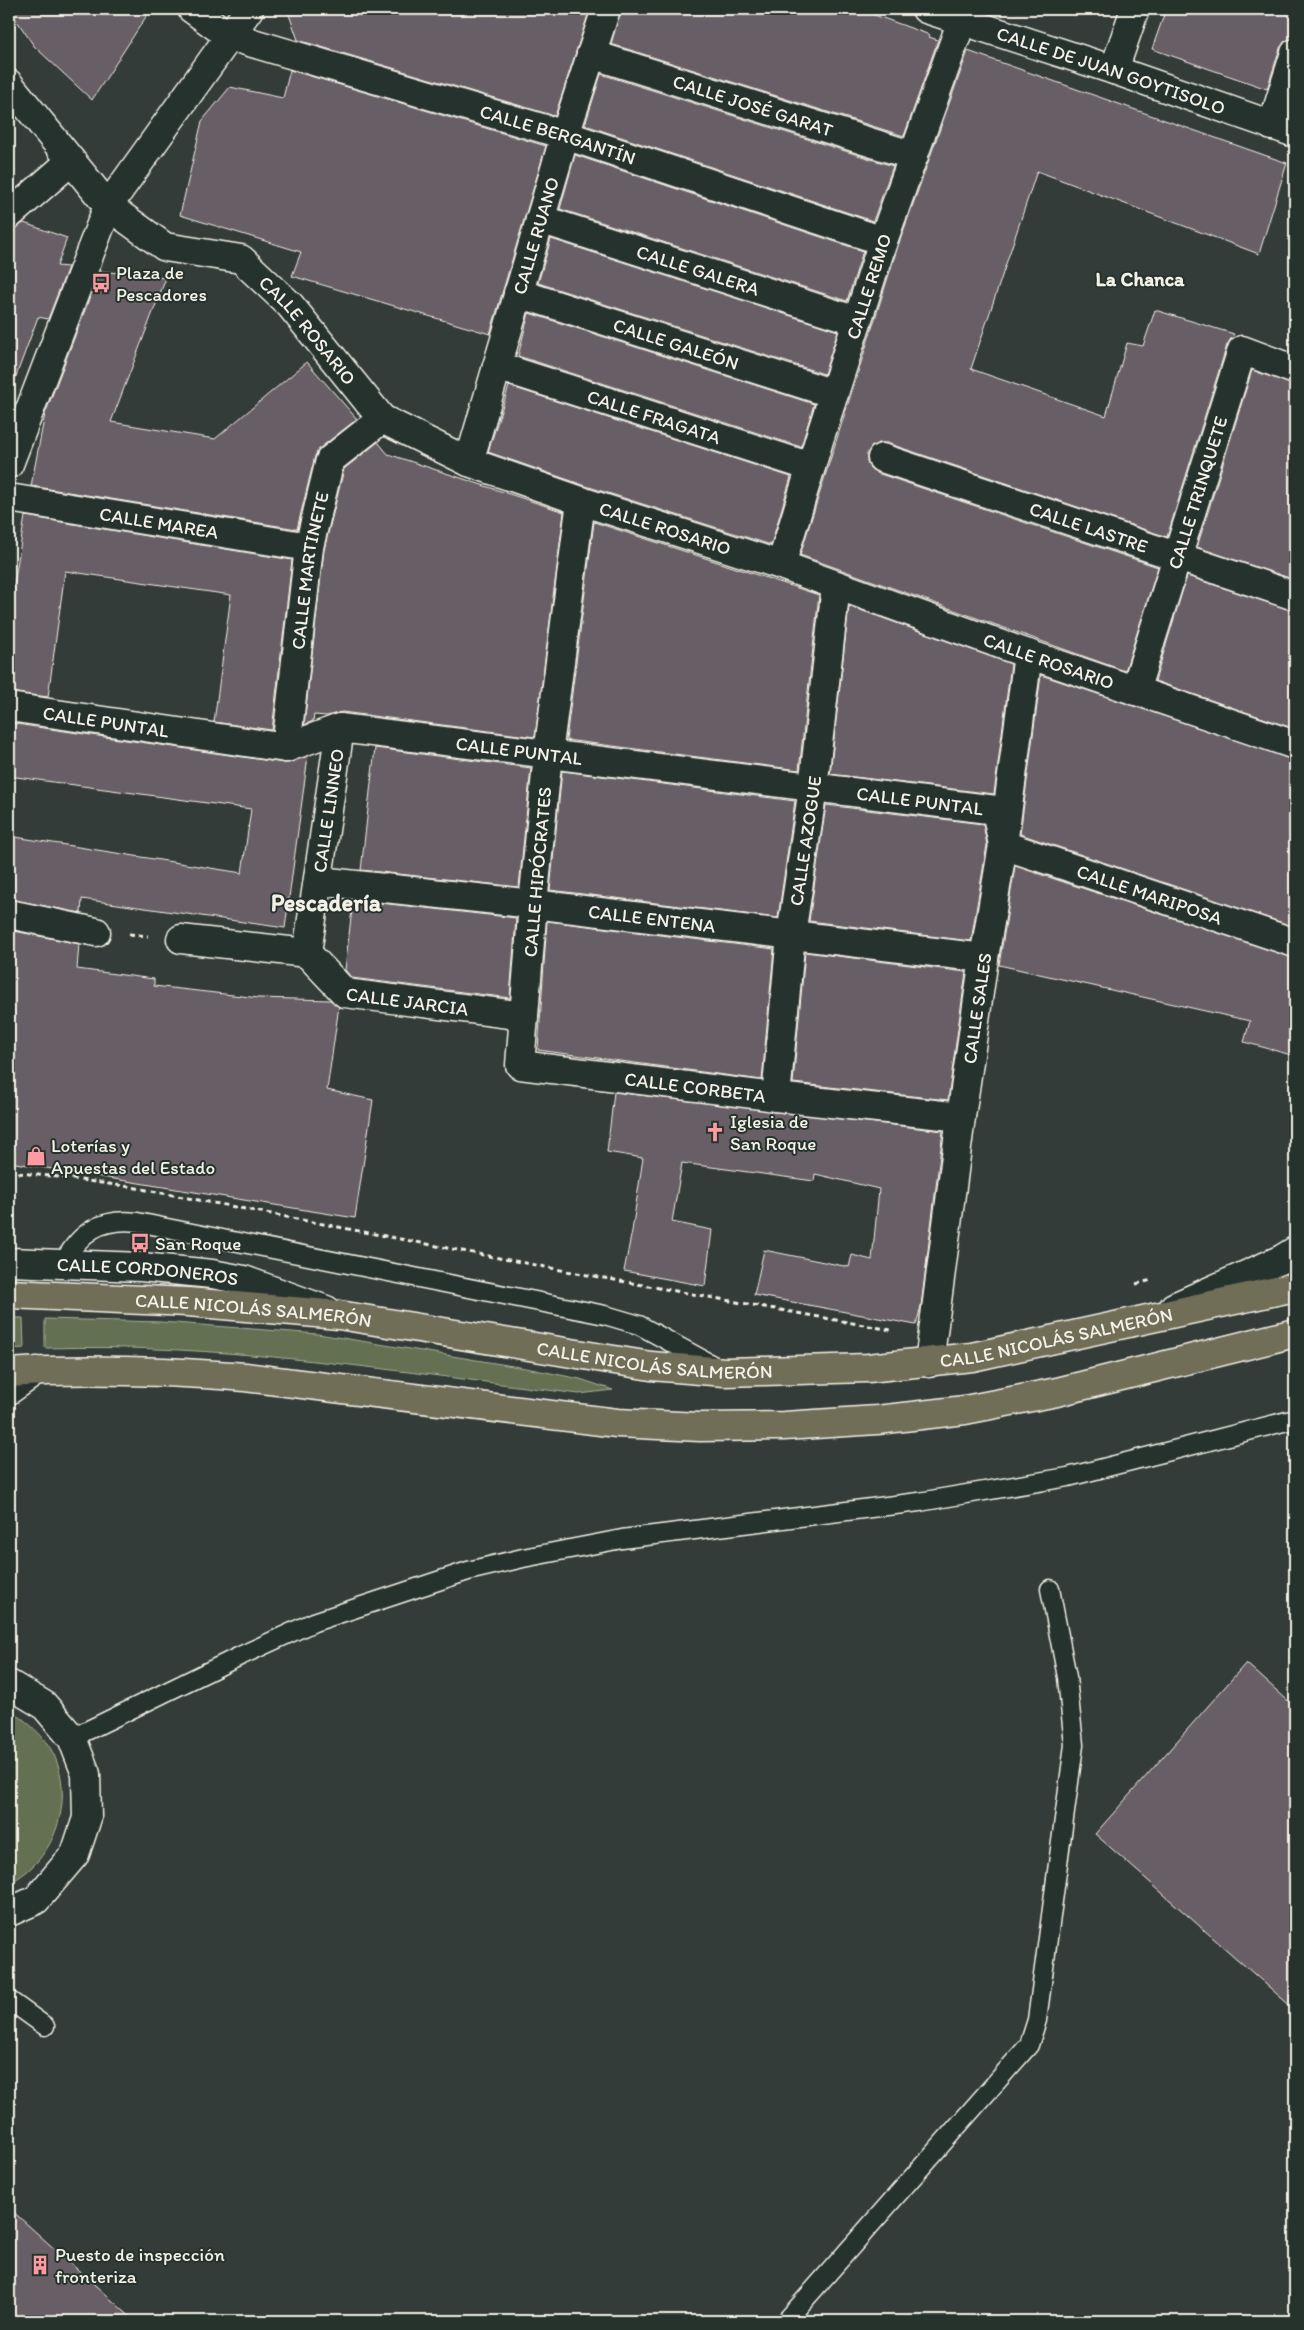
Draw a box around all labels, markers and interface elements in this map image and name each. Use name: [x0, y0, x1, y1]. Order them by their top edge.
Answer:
street label: CALLE DE JUAN GOYTISOLO: [994, 22, 1228, 120]
street label: CALLE JOSÉ GARAT: [670, 70, 836, 142]
street label: CALLE BERGANTÍN: [477, 100, 639, 170]
street label: CALLE RUANO: [508, 174, 564, 297]
street label: CALLE REMO: [841, 231, 897, 342]
street label: CALLE GALERA: [634, 240, 762, 301]
place label: Plaza de Pescadores: [116, 261, 207, 306]
district label: La Chanca: [1096, 267, 1185, 291]
street label: CALLE ROSARIO: [254, 271, 361, 390]
bus stop icon: Plaza de Pescadores: [90, 272, 112, 294]
street label: CALLE GALEÓN: [610, 313, 742, 375]
street label: CALLE FRAGATA: [584, 385, 724, 449]
street label: CALLE TRINQUETE: [1163, 413, 1233, 572]
street label: CALLE MARTINETE: [286, 489, 334, 651]
street label: CALLE ROSARIO: [596, 497, 734, 560]
street label: CALLE LASTRE: [1026, 497, 1151, 558]
street label: CALLE MAREA: [98, 502, 220, 544]
street label: CALLE ROSARIO: [980, 628, 1117, 695]
street label: CALLE PUNTAL: [41, 701, 171, 743]
street label: CALLE PUNTAL: [454, 732, 584, 770]
street label: CALLE LINNEO: [308, 747, 349, 874]
street label: CALLE AZOGUE: [784, 774, 826, 908]
street label: CALLE PUNTAL: [855, 782, 985, 820]
street label: CALLE HIPÓCRATES: [519, 786, 556, 958]
street label: CALLE MARIPOSA: [1074, 860, 1225, 930]
district label: Pescadería: [271, 888, 382, 917]
street label: CALLE ENTENA: [587, 900, 717, 938]
street label: CALLE SALES: [958, 951, 997, 1065]
street label: CALLE JARCIA: [345, 982, 470, 1021]
street label: CALLE CORBETA: [623, 1067, 767, 1108]
place label: Iglesia de San Roque: [730, 1110, 816, 1155]
church icon: Iglesia de San Roque: [704, 1121, 726, 1143]
place label: Loterías y Apuestas del Estado: [51, 1134, 215, 1179]
shop icon: Loterías y Apuestas del Estado: [25, 1145, 47, 1167]
bus stop icon: San Roque: [129, 1232, 151, 1254]
place label: San Roque: [155, 1232, 241, 1255]
street label: CALLE CORDONEROS: [56, 1253, 240, 1291]
street label: CALLE NICOLÁS SALMERÓN: [135, 1289, 373, 1332]
street label: CALLE NICOLÁS SALMERÓN: [939, 1303, 1175, 1372]
street label: CALLE NICOLÁS SALMERÓN: [535, 1336, 773, 1384]
place label: Puesto de inspección fronteriza: [55, 2243, 225, 2288]
building icon: Puesto de inspección fronteriza: [29, 2254, 51, 2276]

